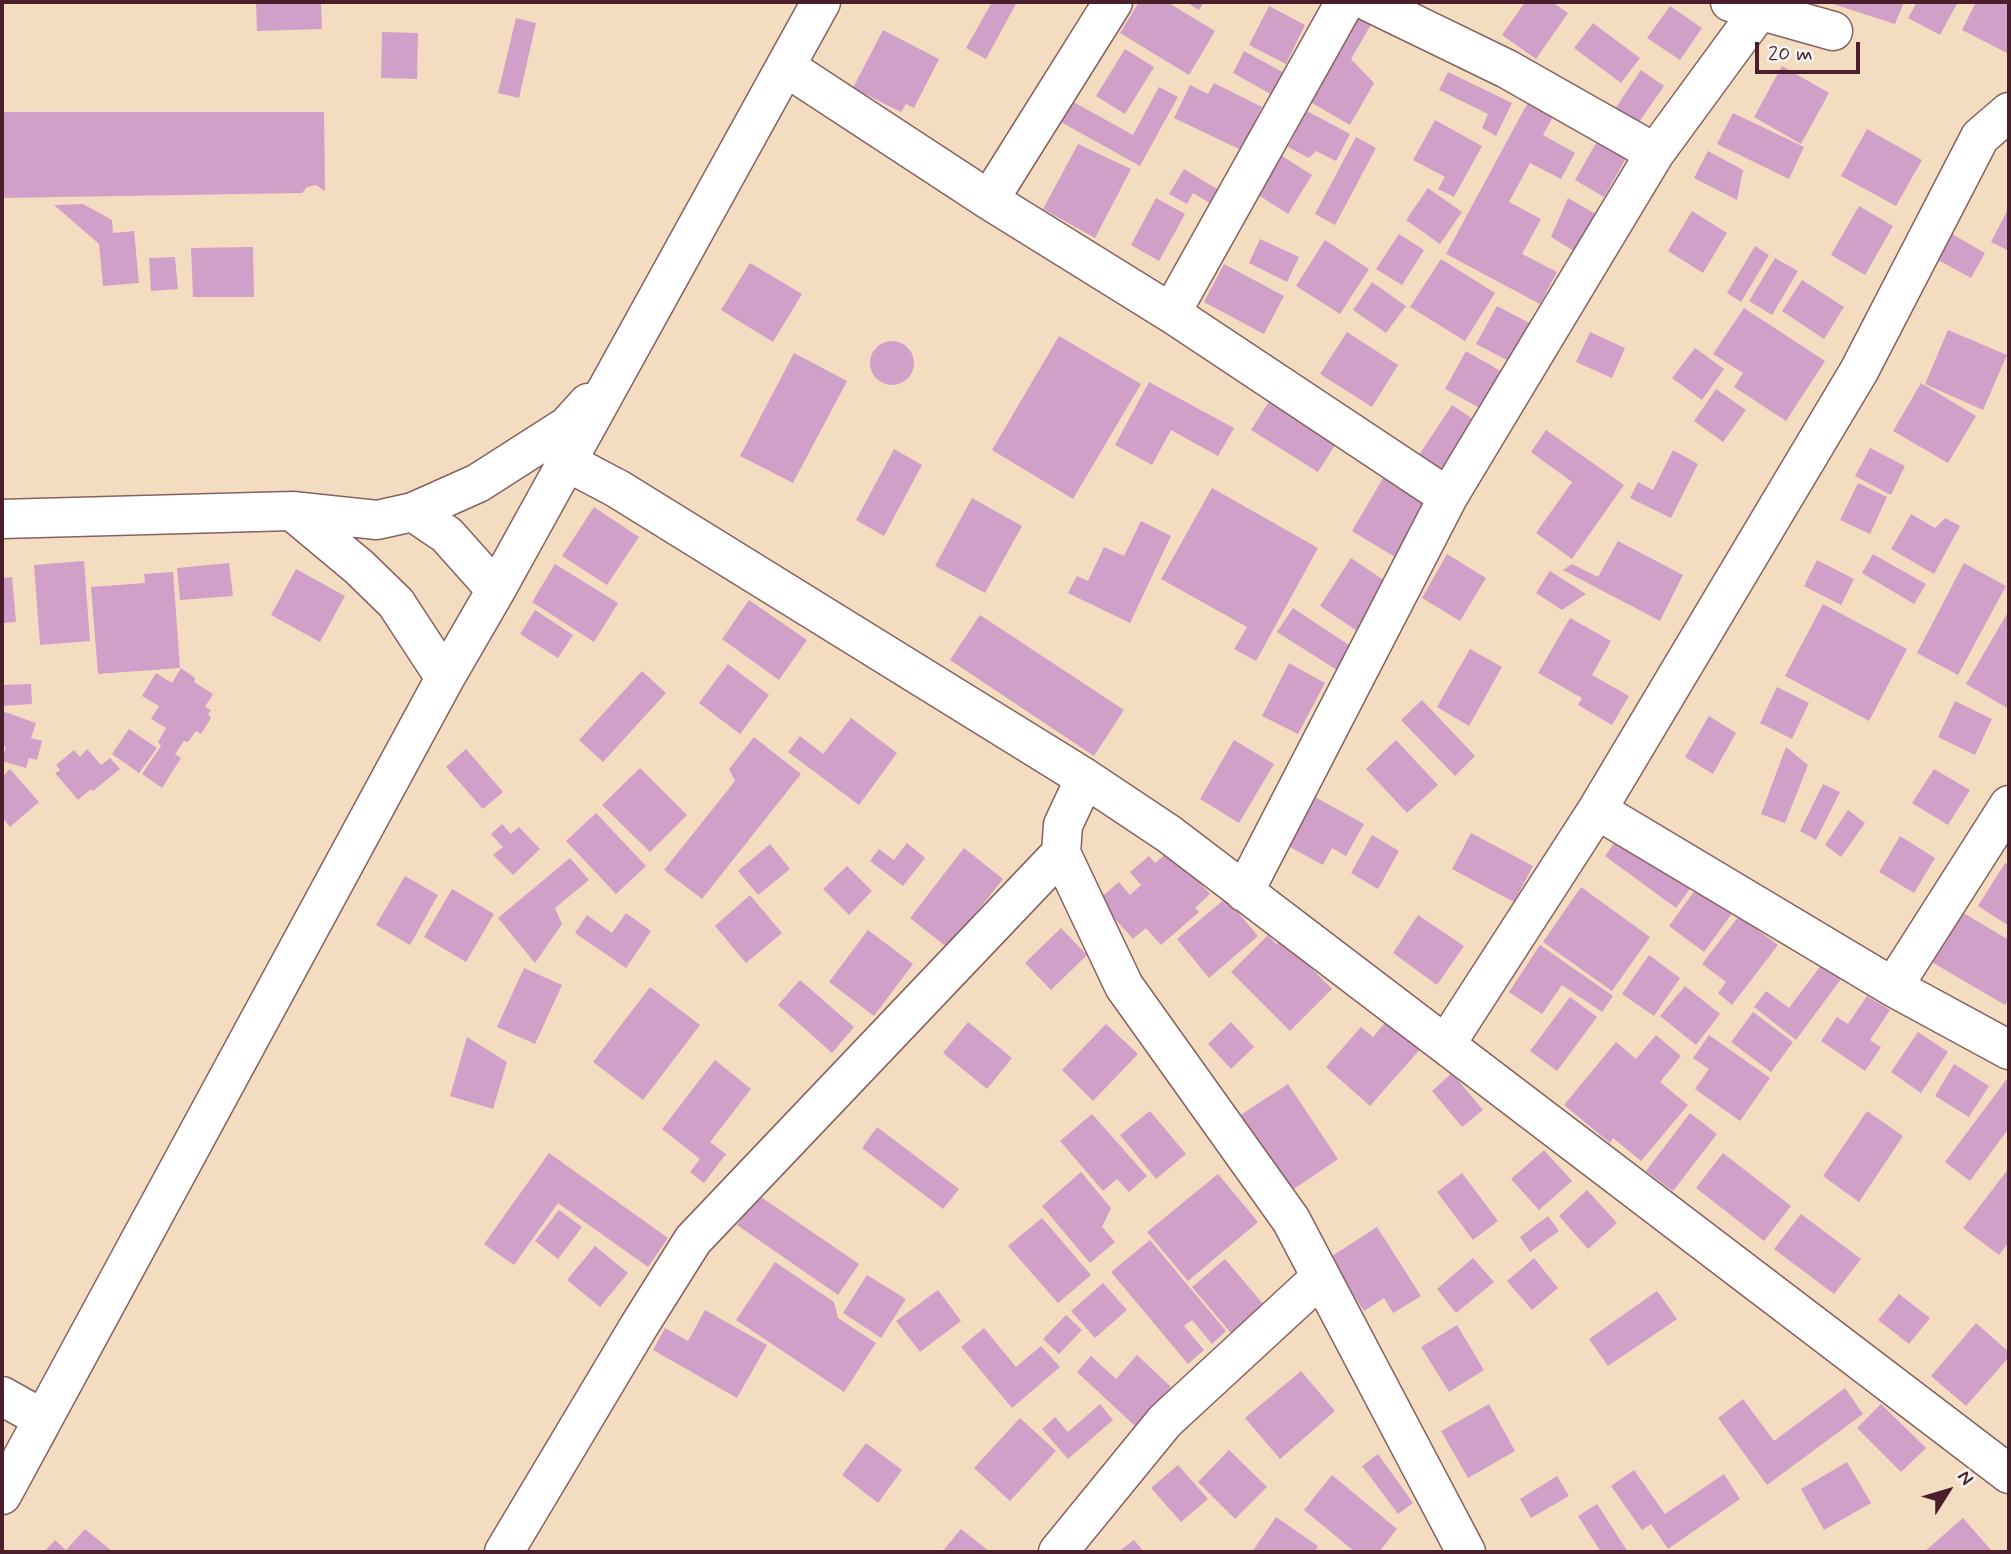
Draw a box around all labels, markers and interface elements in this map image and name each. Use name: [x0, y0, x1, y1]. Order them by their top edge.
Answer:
scale bar: [1759, 28, 1864, 72]
text: 20 m: [1768, 40, 1813, 68]
north arrow: [1913, 1456, 1983, 1526]
text: N: [1951, 1465, 1979, 1491]

